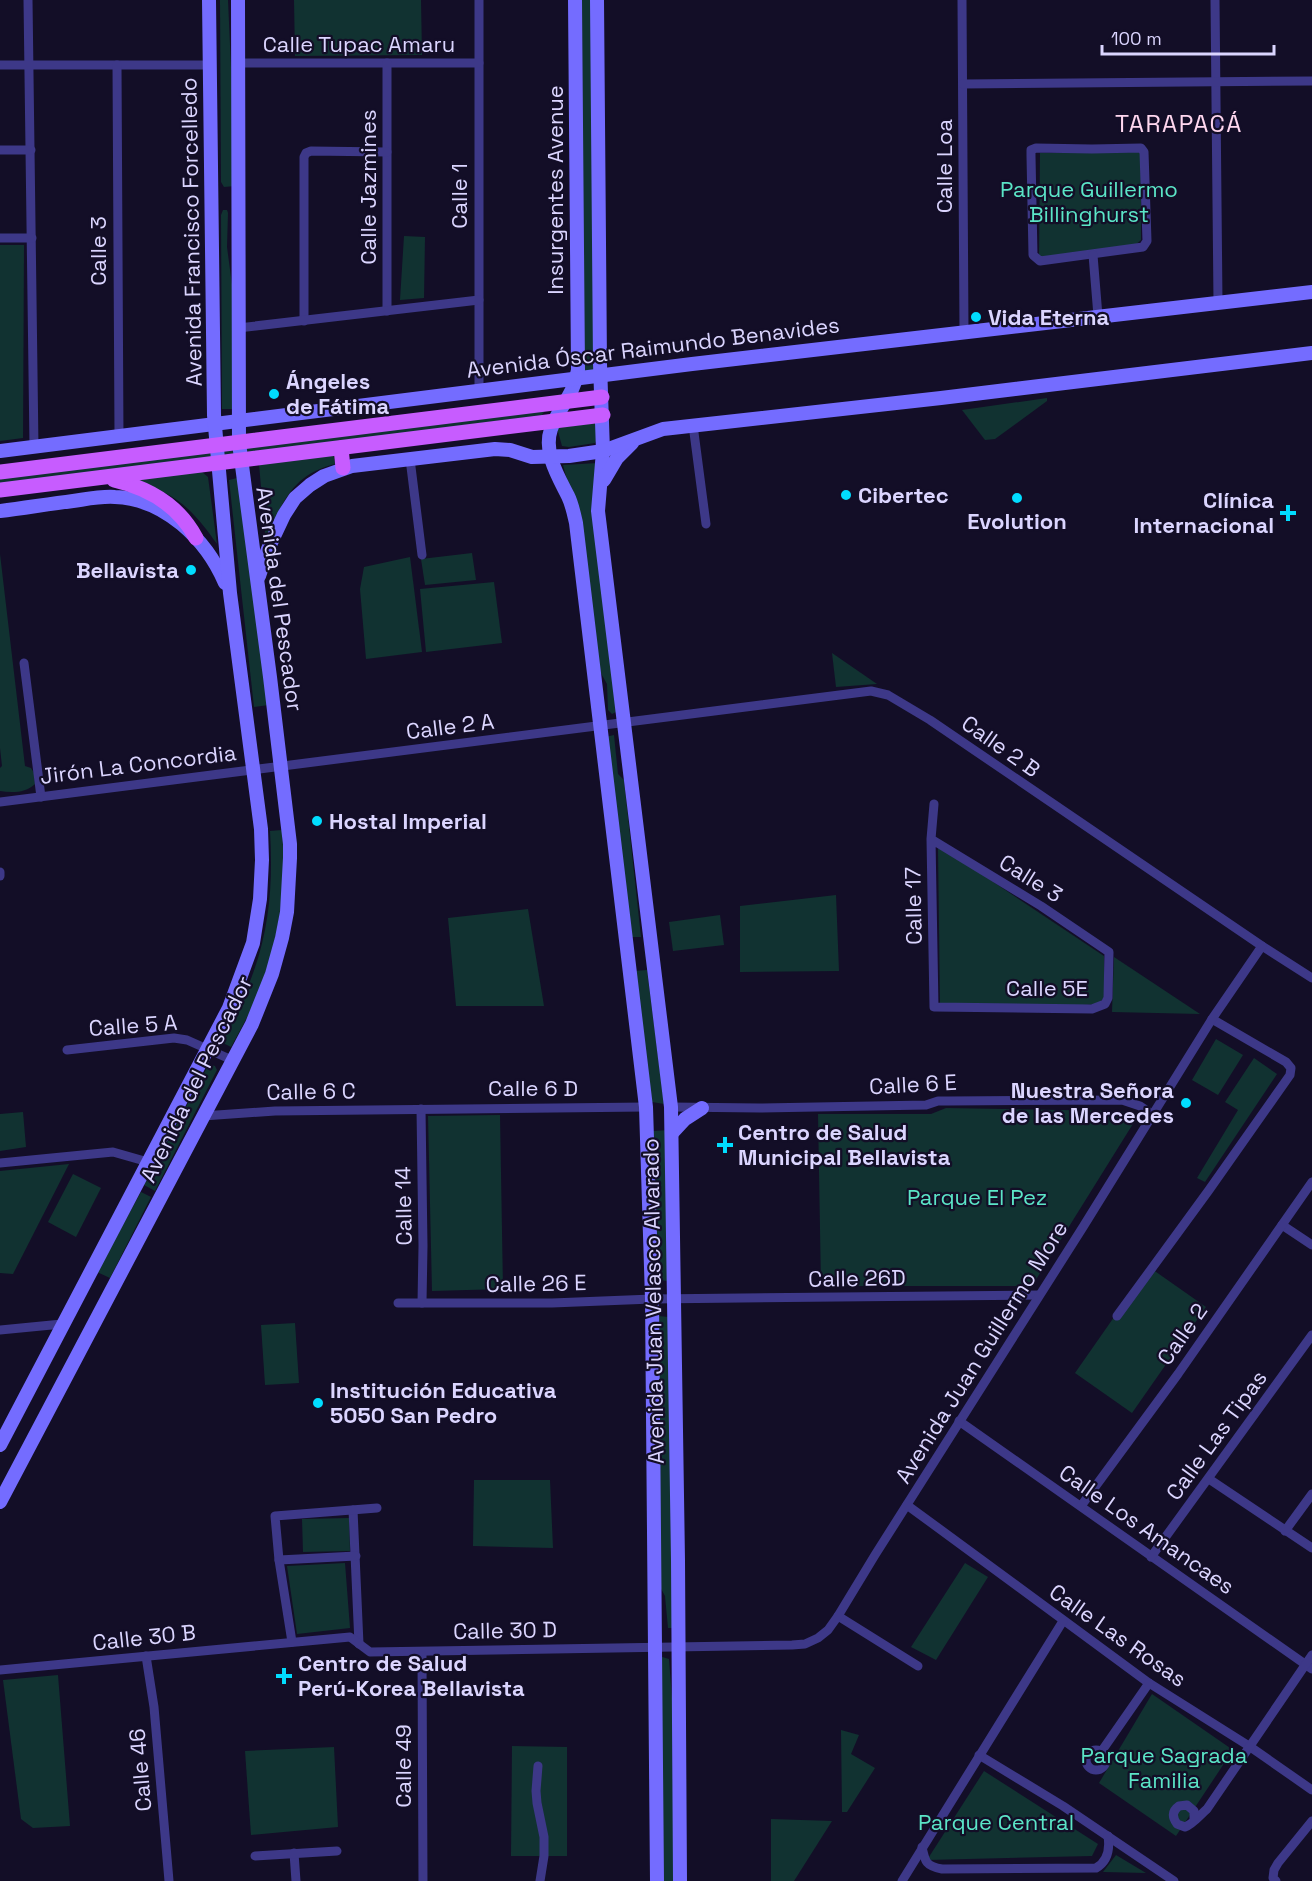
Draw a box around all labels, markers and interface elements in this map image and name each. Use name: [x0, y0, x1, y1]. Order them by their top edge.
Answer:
scale bar: [1102, 18, 1274, 56]
text: 100 m: [1111, 27, 1162, 50]
street label: Calle Tupac Amaru: [263, 30, 455, 58]
street label: Avenida Francisco Forcelledo: [174, 77, 208, 387]
street label: Insurgentes Avenue: [541, 85, 569, 295]
district label: TARAPACÁ: [1115, 108, 1243, 139]
street label: Calle Jazmines: [354, 109, 382, 265]
street label: Calle Loa: [930, 118, 958, 213]
street label: Calle 1: [445, 163, 473, 229]
park label: Parque Guillermo Billinghurst: [1000, 175, 1178, 228]
street label: Calle 3: [84, 216, 112, 286]
place label: Vida Eterna: [988, 303, 1110, 331]
street label: Avenida Óscar Raimundo Benavides: [465, 310, 841, 384]
marker: Vida Eterna: [969, 310, 983, 324]
place label: Ángeles de Fátima: [286, 367, 389, 420]
marker: Ángeles de Fátima: [267, 387, 281, 401]
place label: Cibertec: [858, 481, 949, 509]
street label: Avenida del Pescador: [250, 485, 310, 713]
place label: Clínica Internacional: [1134, 486, 1274, 539]
marker: Cibertec: [839, 488, 853, 502]
marker: Evolution: [1010, 491, 1024, 505]
marker: Clínica Internacional: [1279, 504, 1297, 522]
place label: Evolution: [967, 507, 1067, 535]
place label: Bellavista: [76, 556, 179, 584]
marker: Bellavista: [184, 563, 198, 577]
street label: Calle 2 A: [404, 707, 496, 745]
street label: Calle 2 B: [956, 709, 1046, 783]
street label: Jirón La Concordia: [38, 738, 238, 790]
place label: Hostal Imperial: [329, 807, 487, 835]
marker: Hostal Imperial: [310, 814, 324, 828]
street label: Calle 3: [994, 848, 1068, 908]
street label: Calle 17: [898, 867, 928, 945]
street label: Avenida del Pescador: [134, 971, 258, 1187]
street label: Calle 5E: [1006, 974, 1088, 1002]
street label: Calle 5 A: [88, 1008, 178, 1042]
street label: Calle 6 E: [868, 1068, 958, 1100]
street label: Calle 6 D: [488, 1074, 578, 1102]
street label: Calle 6 C: [266, 1076, 356, 1106]
place label: Nuestra Señora de las Mercedes: [1002, 1076, 1174, 1129]
marker: Nuestra Señora de las Mercedes: [1179, 1096, 1193, 1110]
place label: Centro de Salud Municipal Bellavista: [738, 1118, 951, 1171]
marker: Centro de Salud Municipal Bellavista: [716, 1136, 734, 1154]
street label: Avenida Juan Velasco Alvarado: [636, 1138, 670, 1464]
street label: Calle 14: [388, 1166, 418, 1246]
park label: Parque El Pez: [907, 1183, 1047, 1211]
street label: Avenida Juan Guillermo More: [889, 1216, 1073, 1488]
street label: Calle 26D: [808, 1263, 906, 1293]
street label: Calle 26 E: [485, 1268, 587, 1298]
street label: Calle 2: [1151, 1298, 1213, 1370]
street label: Calle Las Tipas: [1159, 1365, 1273, 1505]
place label: Institución Educativa 5050 San Pedro: [330, 1376, 557, 1429]
marker: Institución Educativa 5050 San Pedro: [311, 1396, 325, 1410]
street label: Calle Los Amancaes: [1054, 1458, 1240, 1600]
street label: Calle Las Rosas: [1044, 1577, 1192, 1693]
street label: Calle 30 D: [453, 1615, 557, 1645]
street label: Calle 30 B: [91, 1618, 197, 1656]
place label: Centro de Salud Perú-Korea Bellavista: [298, 1649, 525, 1702]
marker: Centro de Salud Perú-Korea Bellavista: [275, 1667, 293, 1685]
street label: Calle 49: [389, 1724, 417, 1808]
street label: Calle 46: [122, 1727, 158, 1813]
park label: Parque Sagrada Familia: [1081, 1741, 1248, 1794]
park label: Parque Central: [918, 1808, 1074, 1836]

